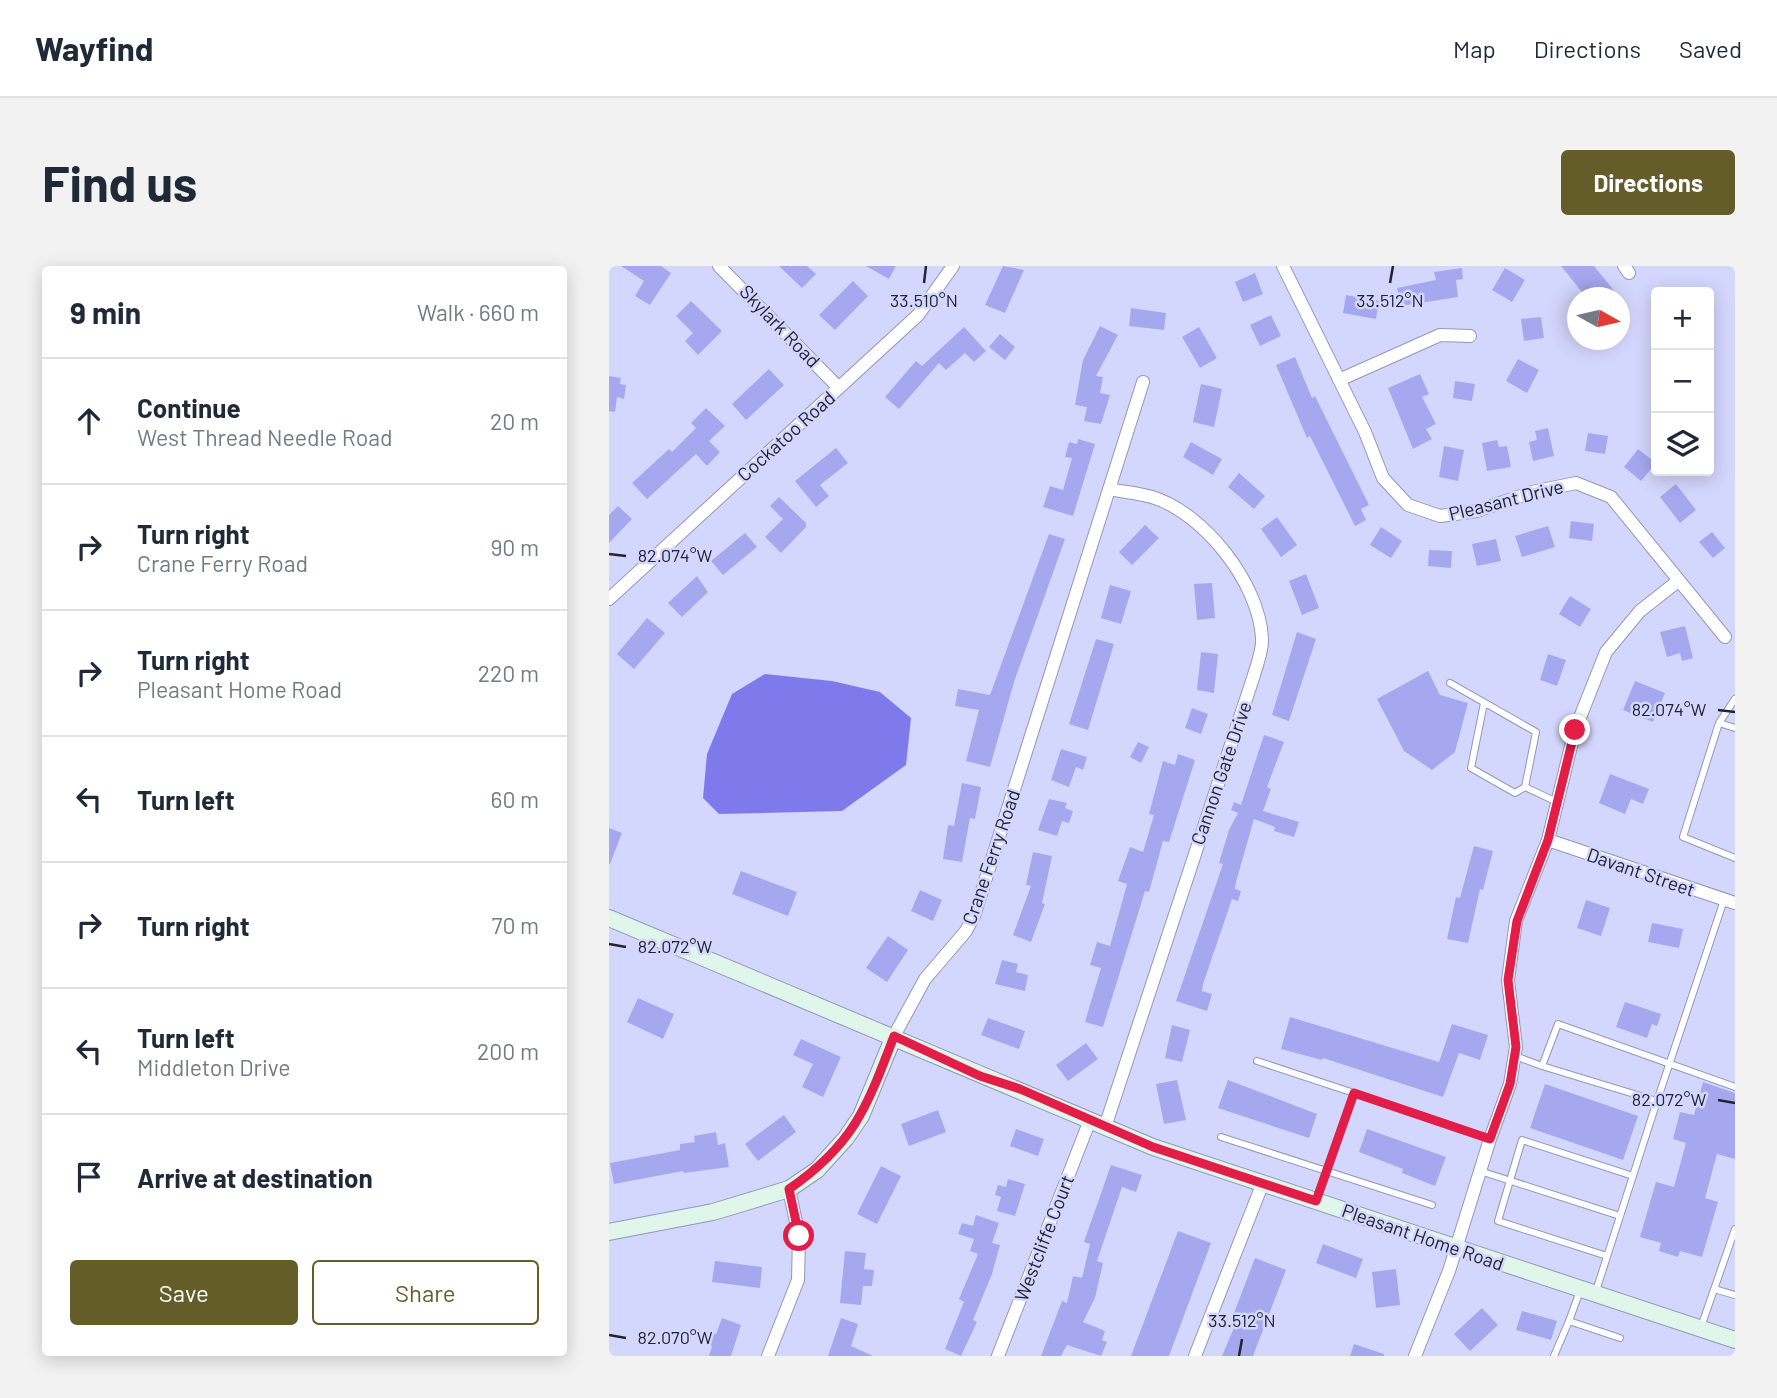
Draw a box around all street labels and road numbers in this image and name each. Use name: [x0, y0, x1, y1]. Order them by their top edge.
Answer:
street label: Skylark Road: [735, 280, 825, 372]
street label: Cockatoo Road: [732, 386, 839, 486]
street label: Pleasant Drive: [1446, 474, 1566, 525]
street label: Cannon Gate Drive: [1185, 698, 1256, 847]
street label: Crane Ferry Road: [957, 786, 1024, 927]
street label: Davant Street: [1584, 842, 1698, 901]
street label: Westcliffe Court: [1009, 1171, 1078, 1304]
street label: Pleasant Home Road: [1339, 1198, 1507, 1275]

